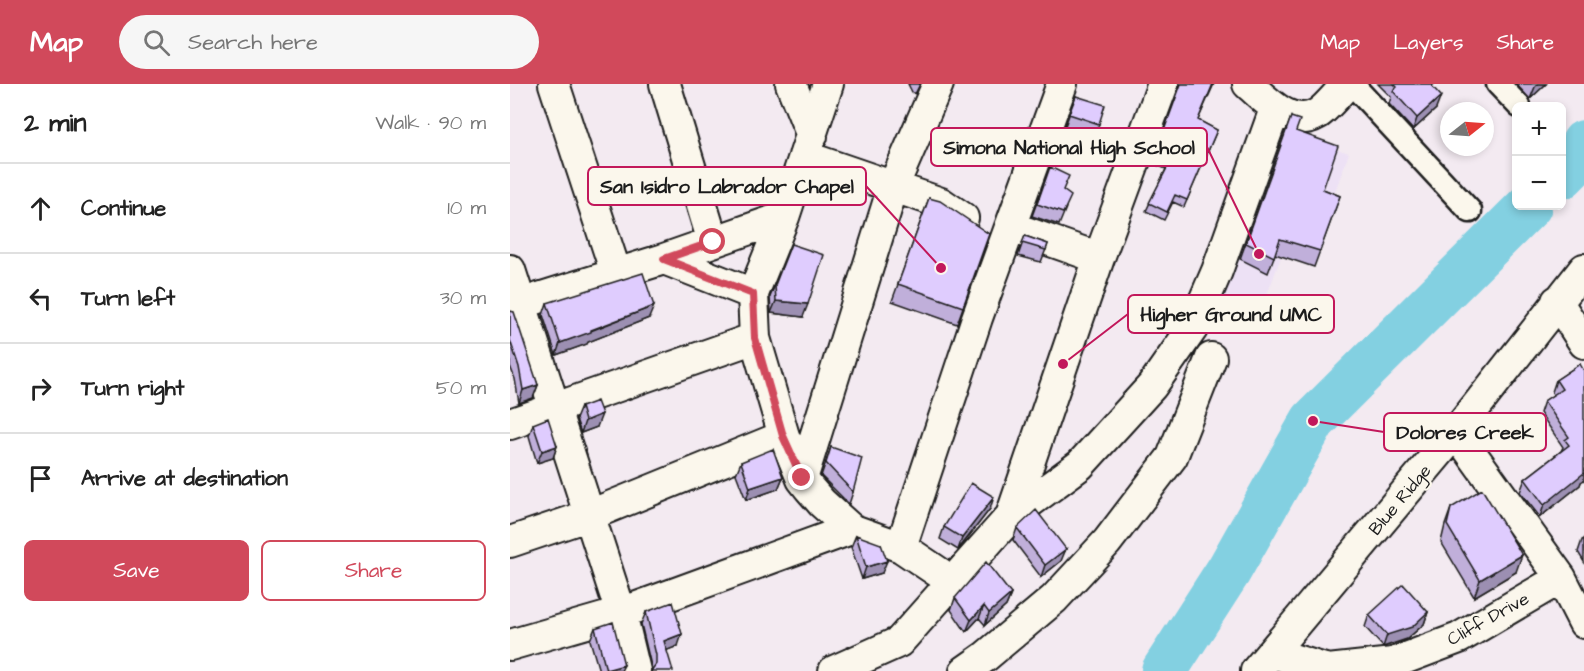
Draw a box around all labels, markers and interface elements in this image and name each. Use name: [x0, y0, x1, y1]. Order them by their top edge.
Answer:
search box: [119, 15, 539, 69]
text: Map: [30, 23, 83, 62]
icon: search: [140, 26, 173, 59]
text: Search here: [188, 27, 318, 58]
text: Map: [1320, 28, 1360, 57]
text: Layers: [1393, 28, 1463, 57]
text: Share: [1496, 28, 1554, 57]
north arrow: [1440, 102, 1494, 156]
map controls: [1512, 102, 1566, 210]
button: +: [1512, 102, 1566, 156]
text: 2 min: [24, 105, 86, 141]
text: Walk · 90 m: [375, 109, 486, 137]
callout: Simona National High School: [931, 128, 1207, 166]
text: Simona National High School: [942, 134, 1195, 163]
button: −: [1512, 156, 1566, 210]
callout: San Isidro Labrador Chapel: [588, 167, 866, 205]
text: San Isidro Labrador Chapel: [599, 173, 854, 201]
icon: ahead: [24, 192, 57, 225]
text: Continue: [81, 193, 166, 224]
text: 10 m: [447, 194, 486, 222]
route start: [699, 228, 725, 254]
icon: left: [24, 282, 57, 315]
text: Turn left: [81, 283, 175, 314]
text: 30 m: [440, 284, 486, 312]
callout: Higher Ground UMC: [1128, 295, 1334, 333]
text: Higher Ground UMC: [1140, 301, 1323, 330]
icon: right: [24, 372, 57, 405]
text: Turn right: [81, 373, 184, 404]
text: 50 m: [436, 374, 486, 402]
callout: Dolores Creek: [1384, 413, 1546, 451]
text: Dolores Creek: [1396, 419, 1535, 447]
street label: Blue Ridge: [1363, 459, 1438, 541]
icon: arrive: [24, 462, 57, 495]
text: Arrive at destination: [81, 463, 288, 494]
route end: [788, 464, 814, 490]
button: Save: [24, 540, 249, 601]
button: Share: [261, 540, 486, 601]
street label: Cliff Drive: [1442, 586, 1534, 652]

